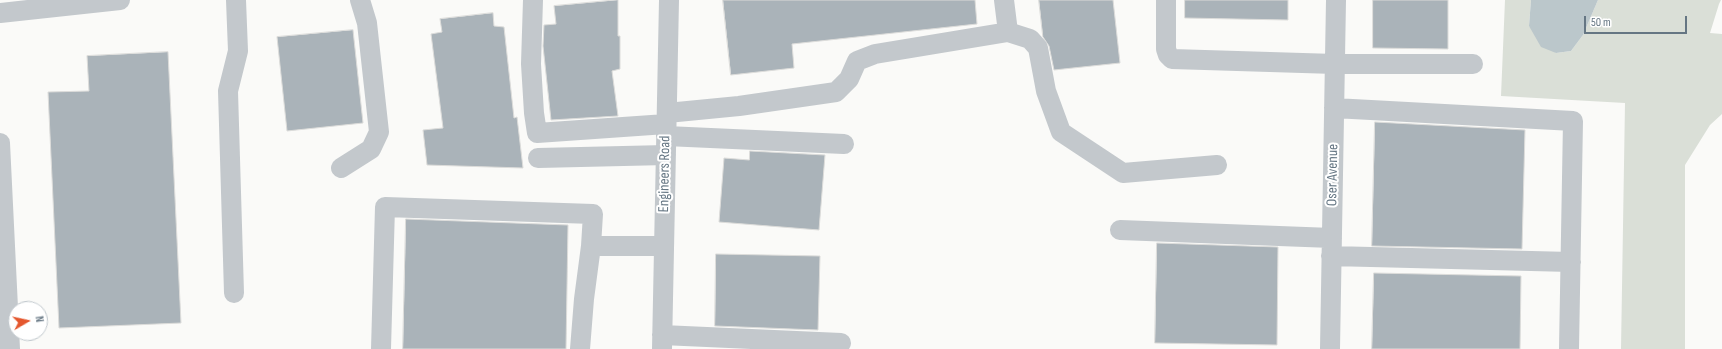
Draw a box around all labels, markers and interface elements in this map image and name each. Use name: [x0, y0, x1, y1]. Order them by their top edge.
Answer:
scale bar: [1586, 8, 1689, 34]
text: 50 m: [1591, 15, 1611, 30]
street label: Engineers Road: [655, 136, 675, 212]
street label: Oser Avenue: [1323, 144, 1343, 206]
north arrow: [8, 301, 48, 341]
text: N: [32, 315, 46, 323]

